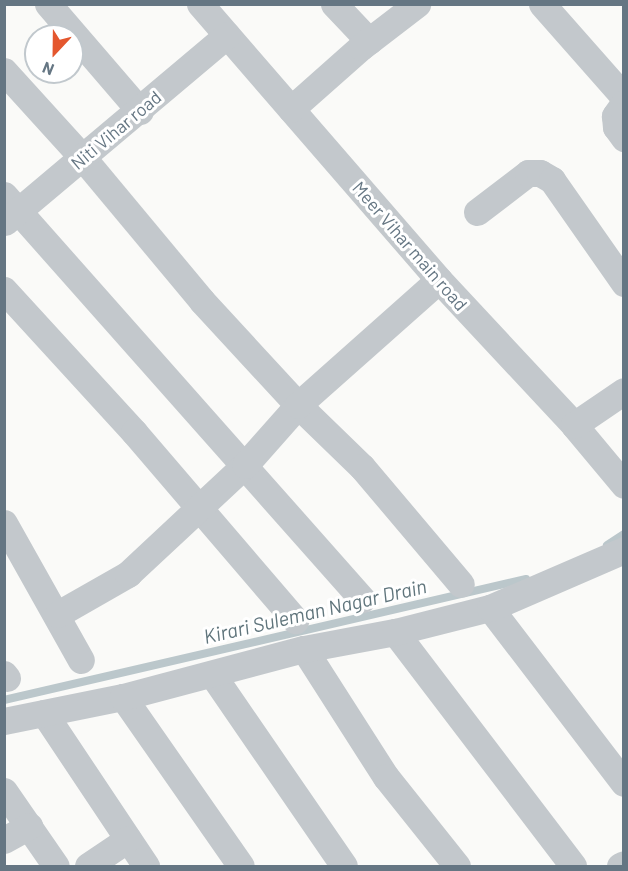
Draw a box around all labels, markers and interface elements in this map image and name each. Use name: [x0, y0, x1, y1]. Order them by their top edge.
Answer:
north arrow: [24, 24, 84, 84]
text: N: [39, 59, 56, 80]
street label: Niti Vihar road: [67, 86, 165, 174]
street label: Meer Vihar main road: [348, 177, 472, 315]
water label: Kirari Suleman Nagar Drain: [201, 574, 429, 648]

